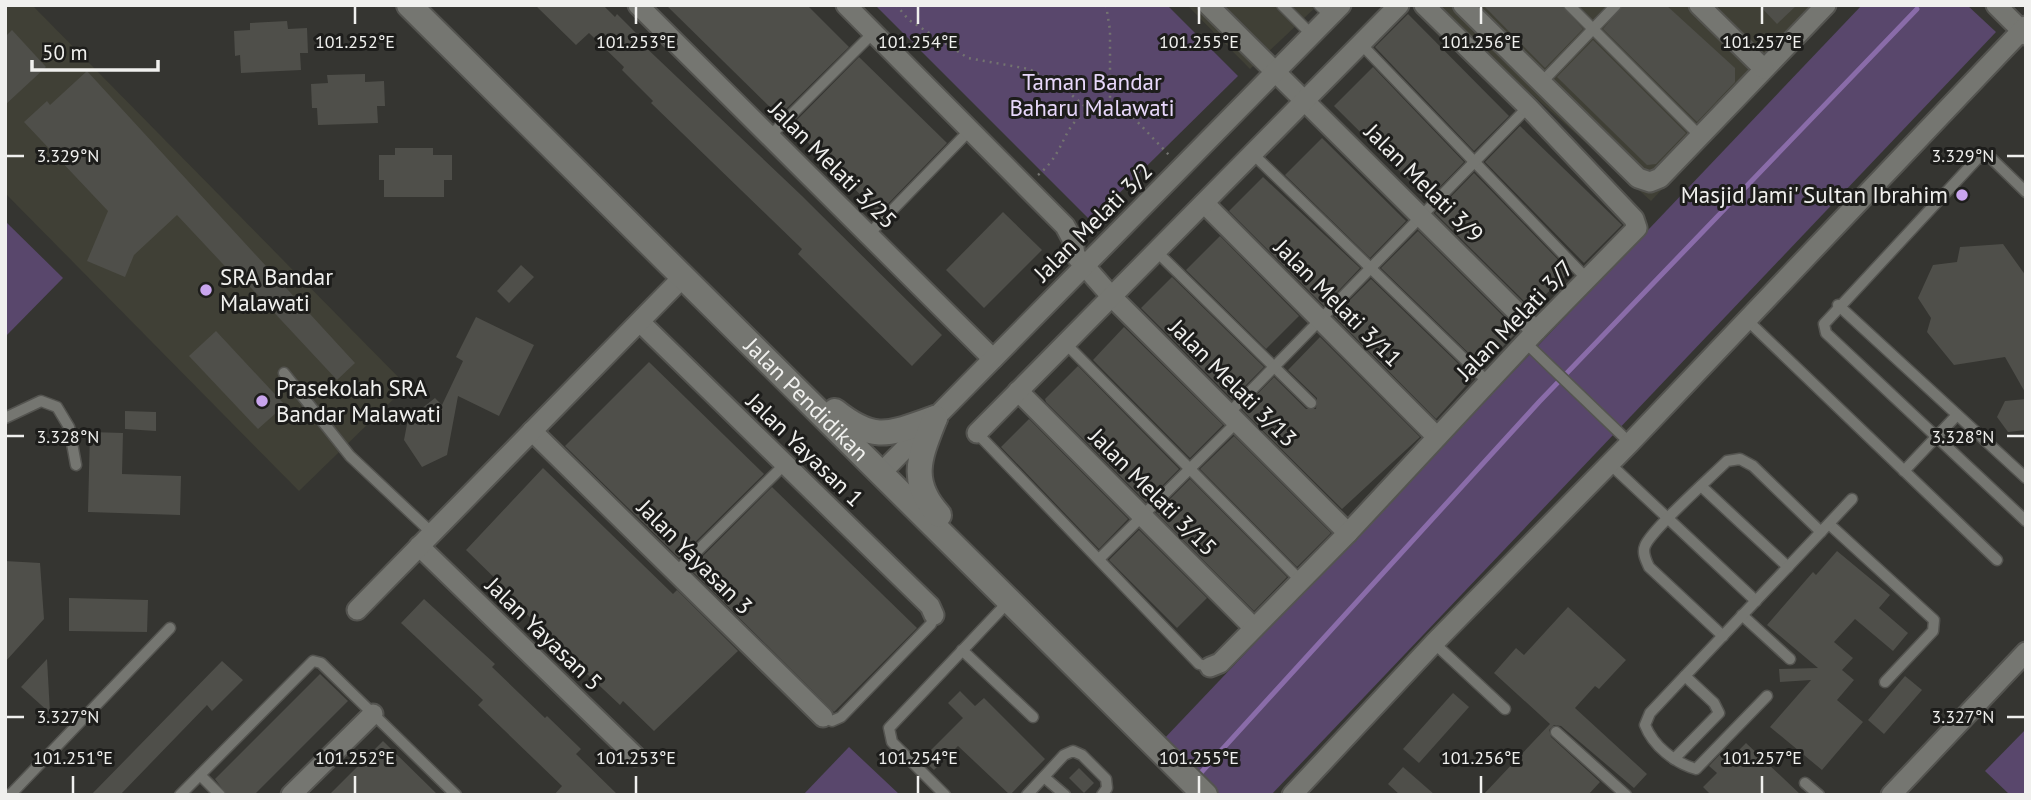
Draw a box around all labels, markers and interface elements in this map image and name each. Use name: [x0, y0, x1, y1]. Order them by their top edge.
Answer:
scale bar: [32, 28, 158, 72]
text: 101.252°E: [315, 30, 395, 53]
text: 101.253°E: [596, 30, 676, 53]
text: 101.254°E: [878, 30, 958, 53]
text: 101.255°E: [1159, 30, 1239, 53]
text: 101.256°E: [1441, 30, 1521, 53]
text: 101.257°E: [1722, 30, 1802, 53]
text: 50 m: [42, 39, 88, 66]
park label: Taman Bandar Baharu Malawati: [1009, 67, 1175, 122]
street label: Jalan Melati 3/25: [763, 94, 903, 235]
street label: Jalan Melati 3/9: [1358, 116, 1490, 248]
text: 3.329°N: [37, 144, 99, 167]
text: 3.329°N: [1932, 144, 1994, 167]
street label: Jalan Melati 3/2: [1026, 156, 1158, 288]
place label: Masjid Jami' Sultan Ibrahim: [1681, 180, 1948, 209]
marker: Masjid Jami' Sultan Ibrahim: [1954, 187, 1970, 203]
street label: Jalan Melati 3/11: [1268, 232, 1408, 373]
street label: Jalan Melati 3/7: [1449, 253, 1579, 387]
place label: SRA Bandar Malawati: [220, 262, 333, 317]
marker: SRA Bandar Malawati: [198, 282, 214, 298]
street label: Jalan Melati 3/13: [1163, 312, 1303, 453]
street label: Jalan Pendidikan: [738, 331, 875, 467]
place label: Prasekolah SRA Bandar Malawati: [276, 373, 441, 428]
street label: Jalan Yayasan 1: [740, 386, 870, 513]
marker: Prasekolah SRA Bandar Malawati: [254, 393, 270, 409]
street label: Jalan Melati 3/15: [1083, 421, 1223, 562]
text: 3.328°N: [37, 425, 99, 448]
text: 3.328°N: [1932, 425, 1994, 448]
street label: Jalan Yayasan 3: [631, 492, 759, 620]
street label: Jalan Yayasan 5: [479, 570, 609, 697]
text: 3.327°N: [37, 705, 99, 728]
text: 3.327°N: [1932, 705, 1994, 728]
text: 101.251°E: [33, 746, 113, 769]
text: 101.252°E: [315, 746, 395, 769]
text: 101.253°E: [596, 746, 676, 769]
text: 101.254°E: [878, 746, 958, 769]
text: 101.255°E: [1159, 746, 1239, 769]
text: 101.256°E: [1441, 746, 1521, 769]
text: 101.257°E: [1722, 746, 1802, 769]

